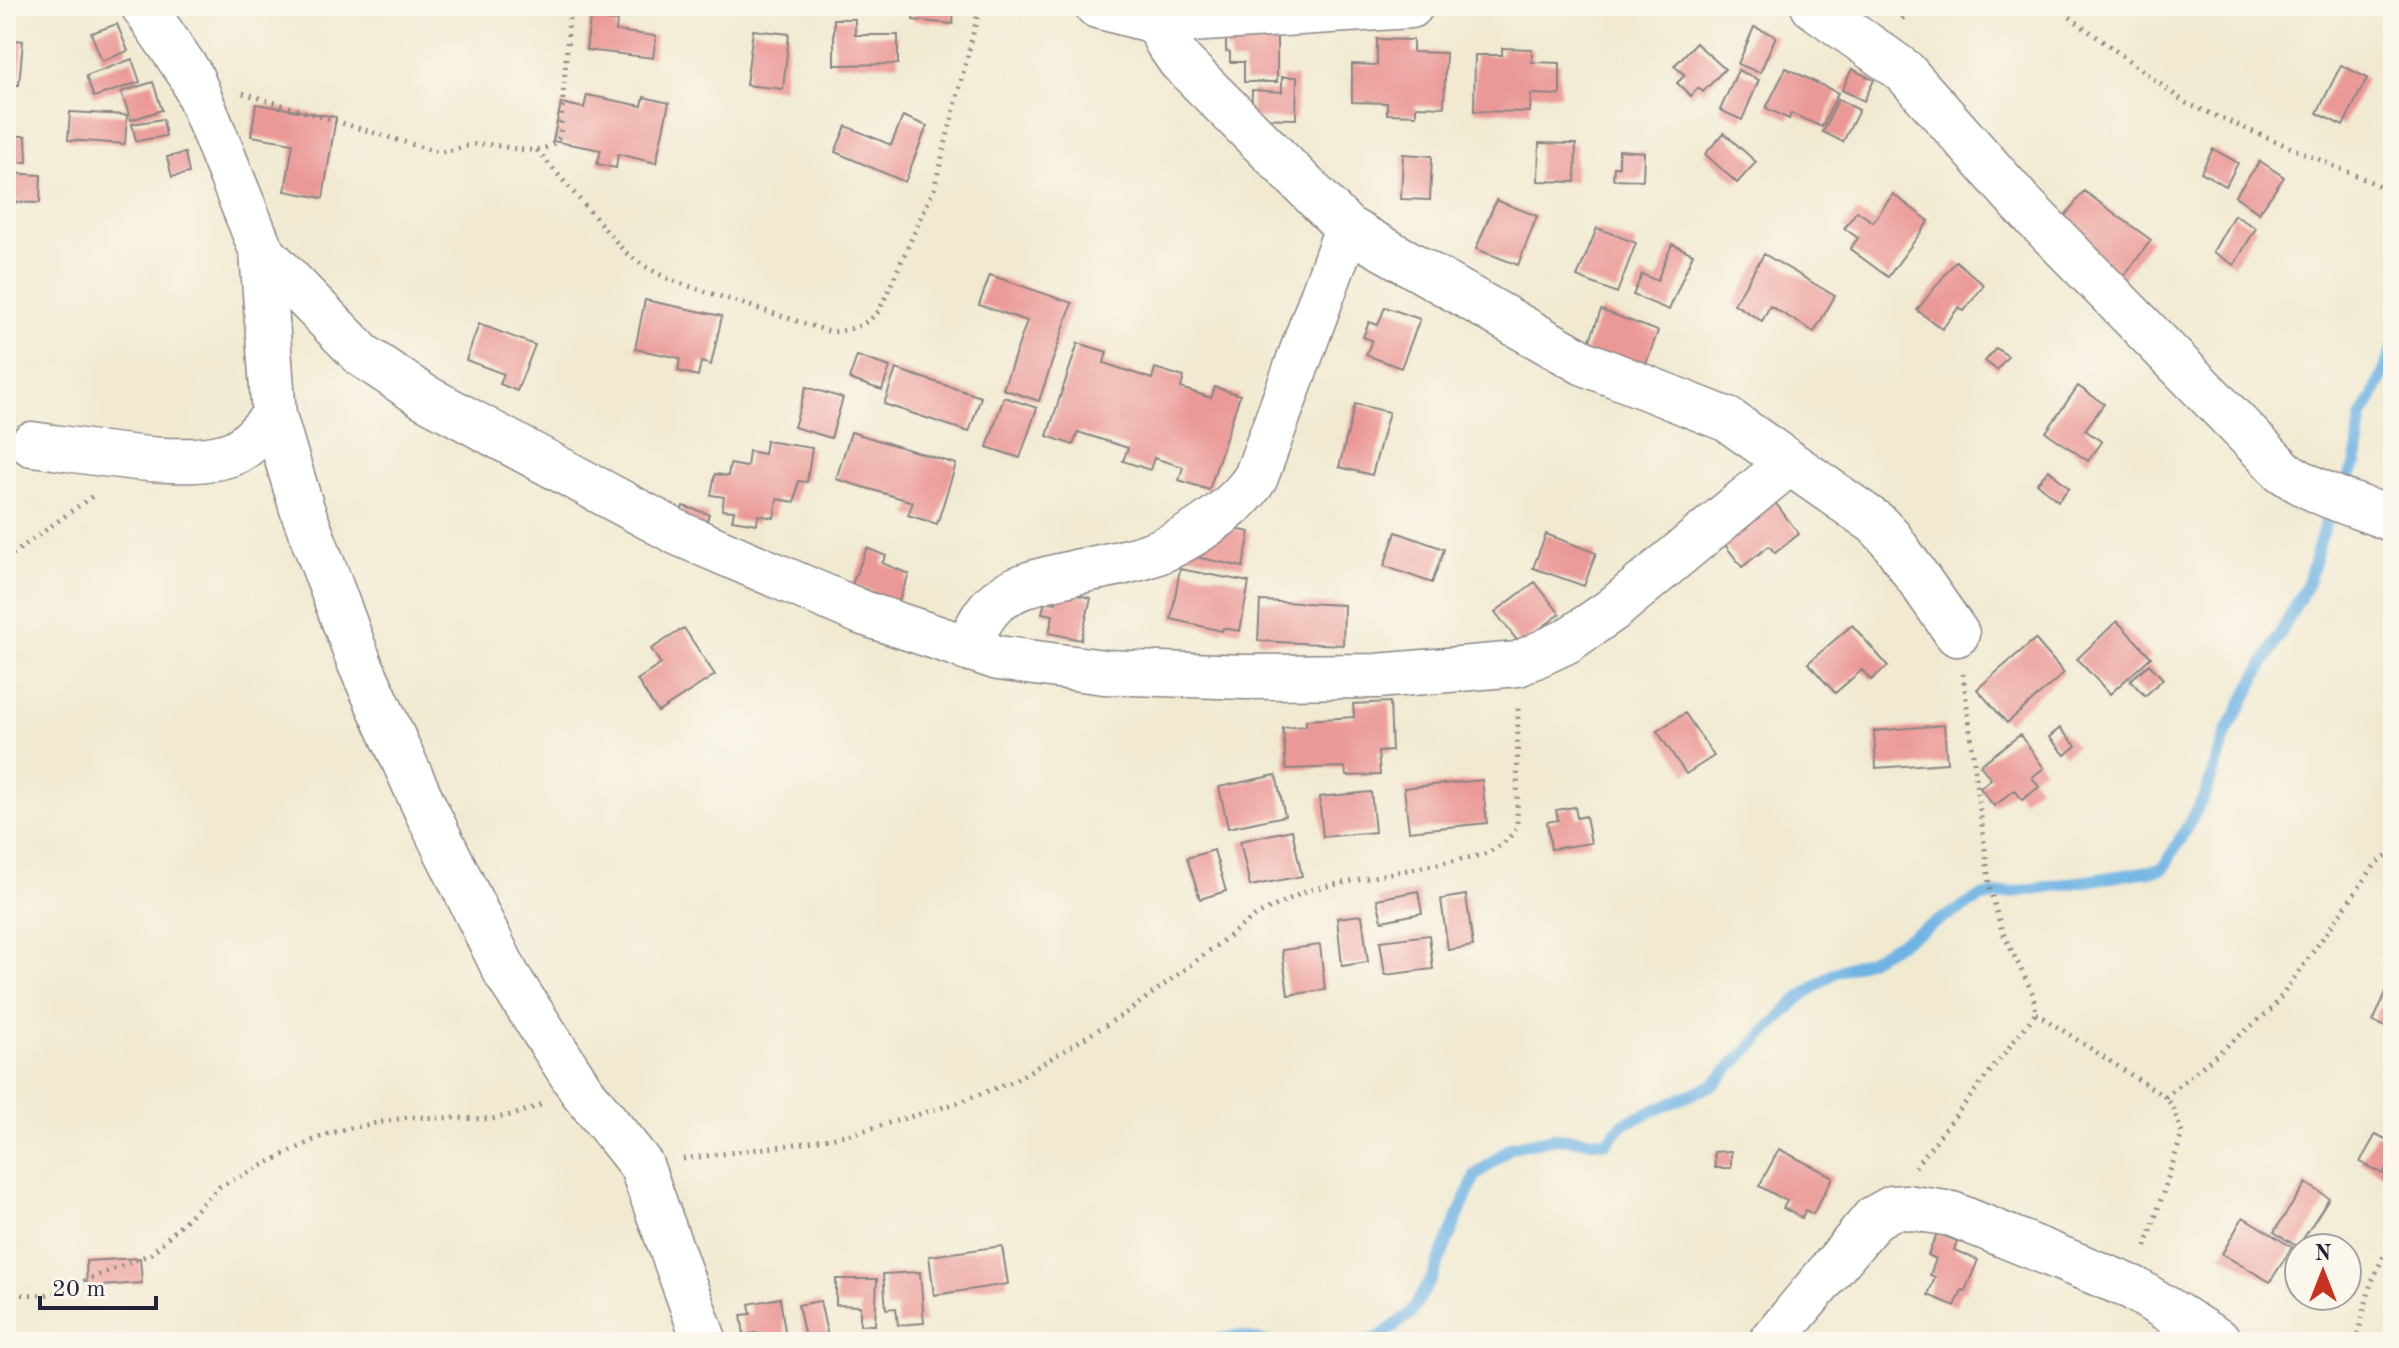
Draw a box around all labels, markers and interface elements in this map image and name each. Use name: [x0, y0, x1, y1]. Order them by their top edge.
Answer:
north arrow: [2283, 1232, 2363, 1312]
text: N: [2315, 1243, 2332, 1265]
scale bar: [40, 1260, 156, 1310]
text: 20 m: [52, 1278, 106, 1302]

